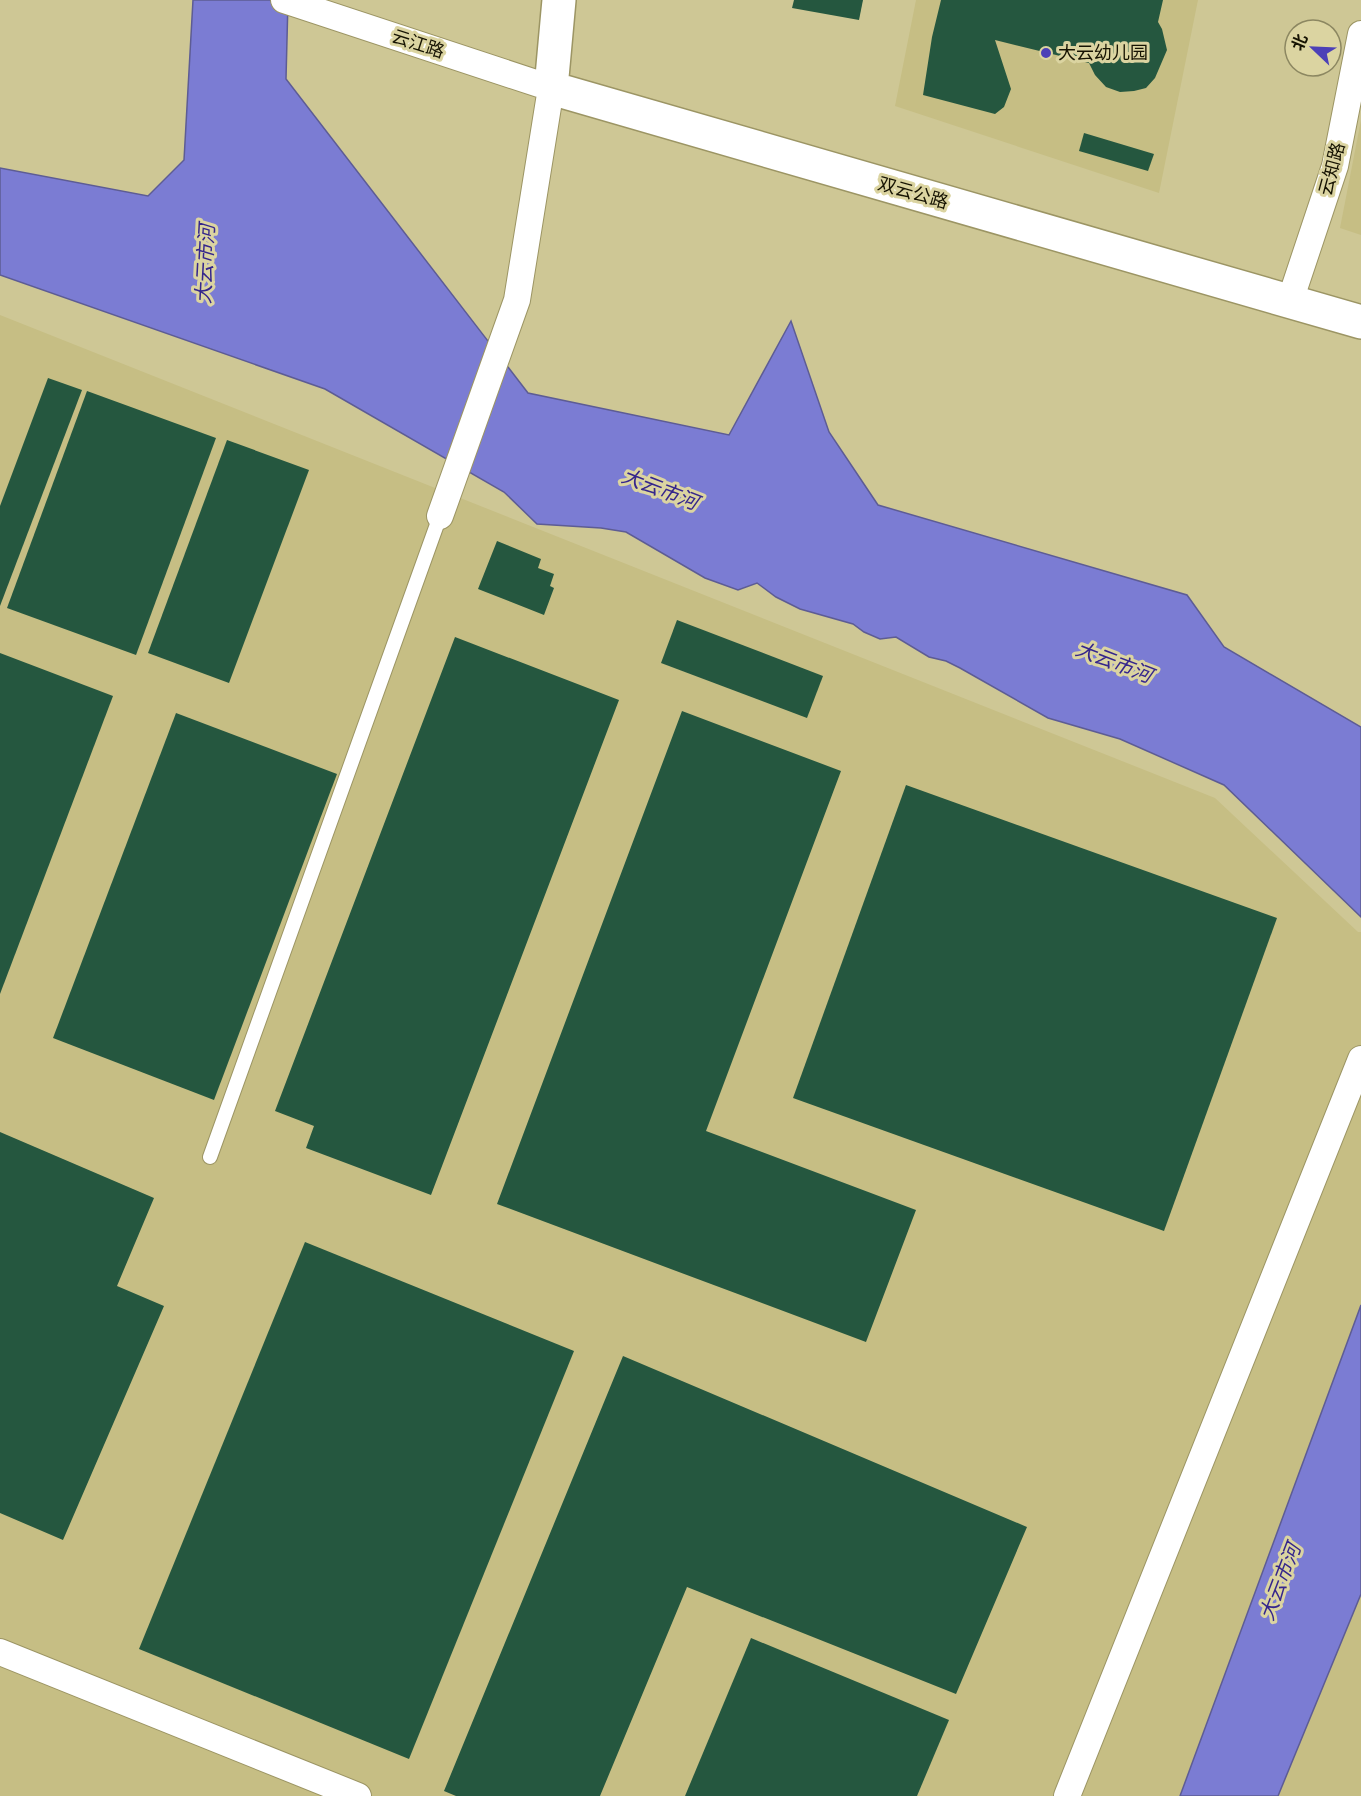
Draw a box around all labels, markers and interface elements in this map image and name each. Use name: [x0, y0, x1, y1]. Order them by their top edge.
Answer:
north arrow: [1283, 18, 1343, 78]
street label: 云江路: [388, 24, 447, 65]
text: 北: [1287, 31, 1313, 54]
place label: 大云幼儿园: [1058, 41, 1148, 66]
marker: 大云幼儿园: [1039, 46, 1053, 60]
street label: 云知路: [1313, 140, 1352, 198]
street label: 双云公路: [875, 172, 951, 215]
water label: 大云市河: [190, 219, 222, 305]
water label: 大云市河: [617, 463, 706, 519]
water label: 大云市河: [1071, 636, 1160, 692]
water label: 大云市河: [1254, 1536, 1310, 1625]

